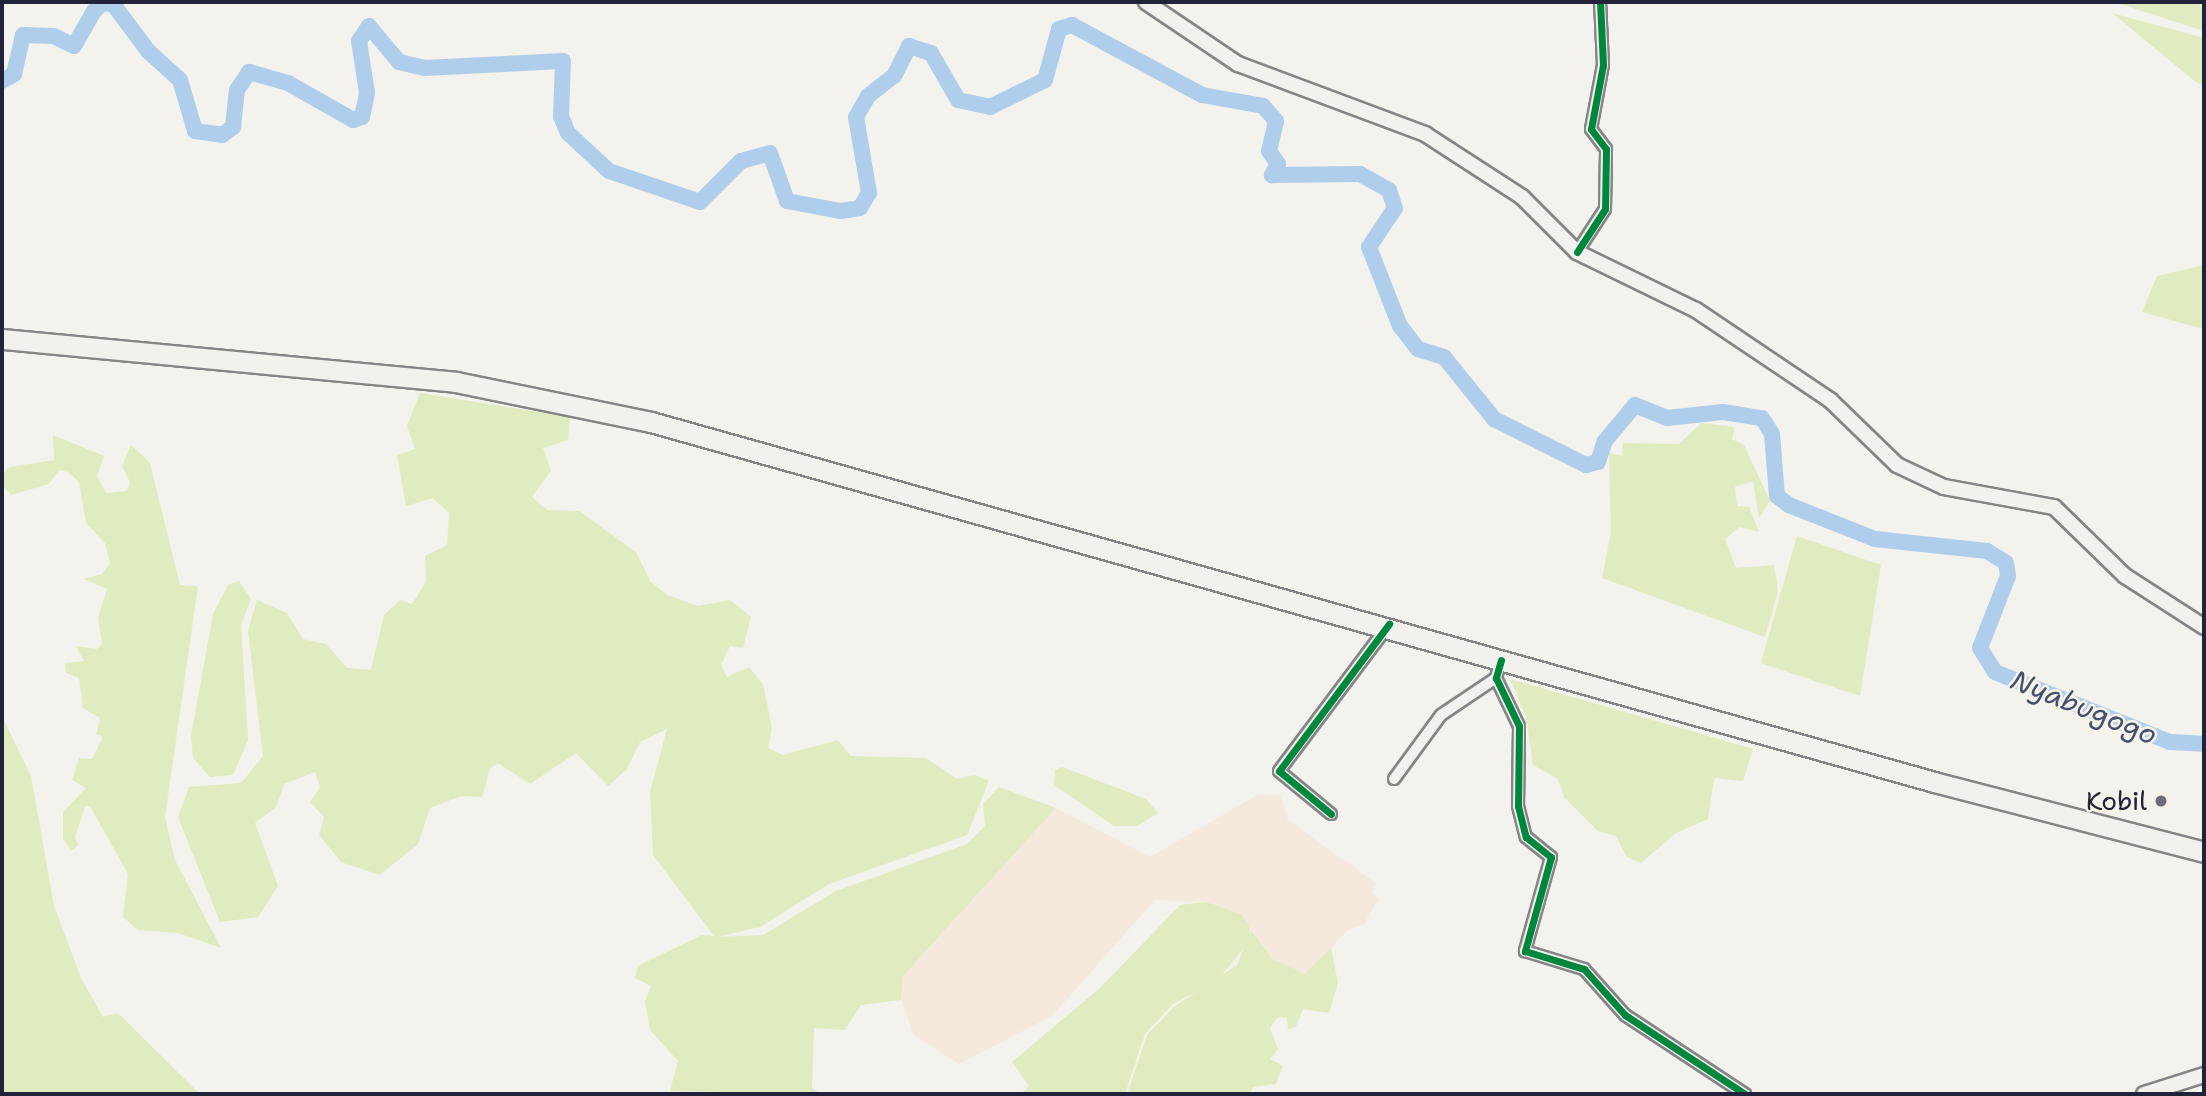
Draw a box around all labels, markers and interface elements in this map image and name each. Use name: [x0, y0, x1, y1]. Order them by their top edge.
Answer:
water label: Nyabugogo: [2006, 662, 2162, 752]
place label: Kobil: [2086, 785, 2147, 817]
marker: Kobil: [2153, 793, 2169, 809]

